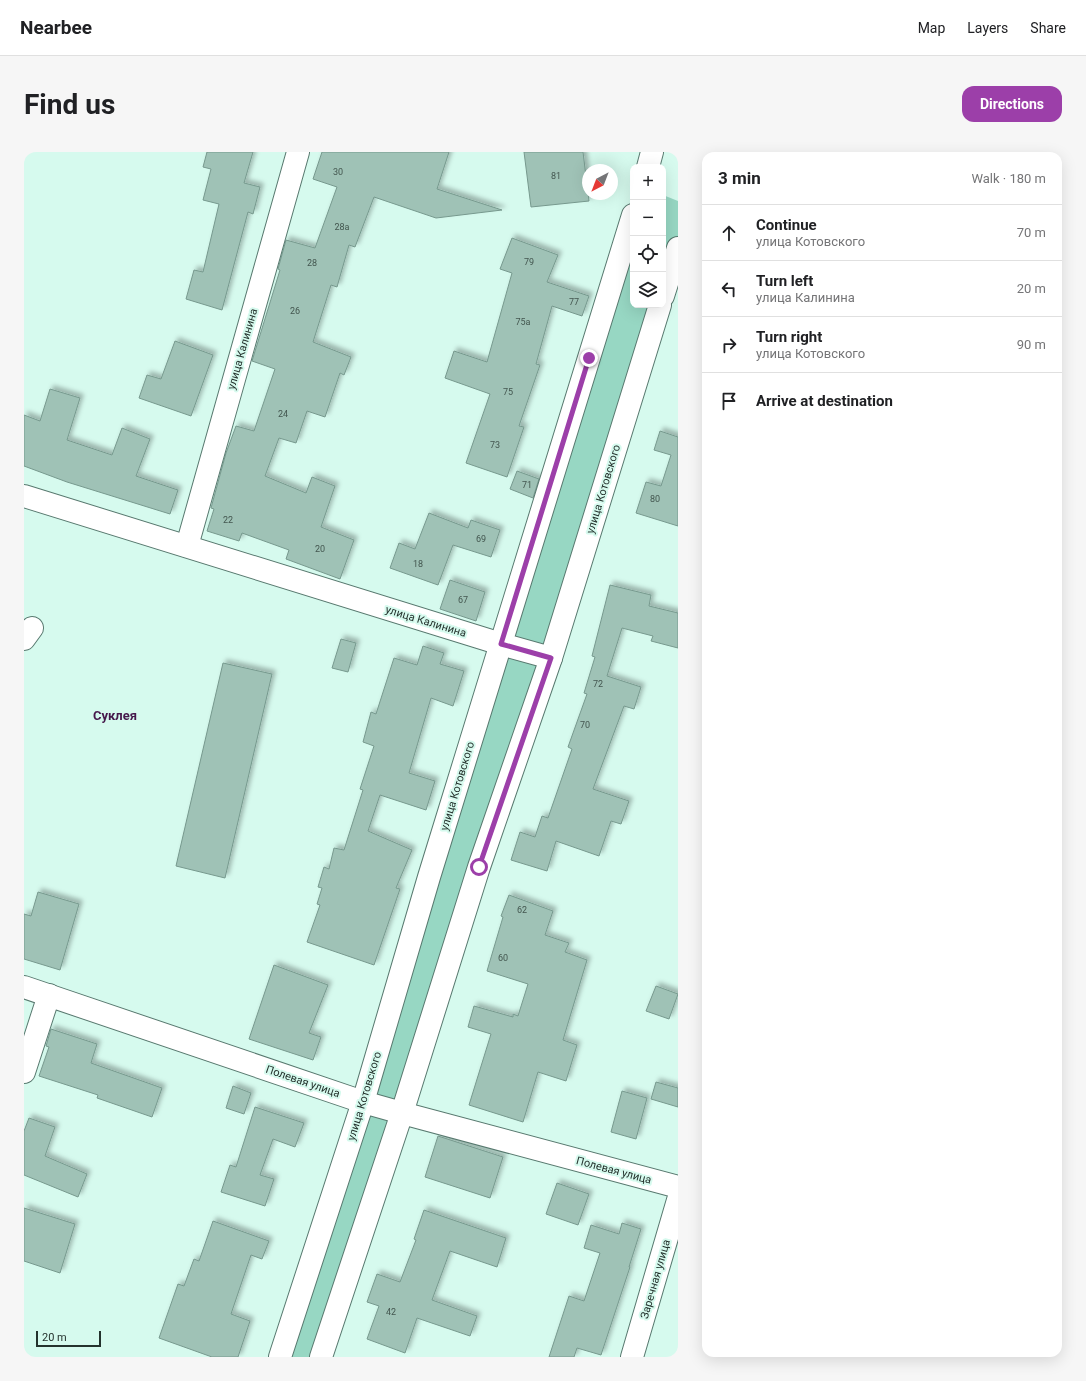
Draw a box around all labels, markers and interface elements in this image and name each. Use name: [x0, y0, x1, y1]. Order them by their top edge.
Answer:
text: Nearbee: [20, 16, 92, 39]
text: Map: [918, 20, 945, 36]
text: Layers: [967, 20, 1008, 36]
text: Share: [1030, 20, 1066, 36]
button: Directions: [962, 86, 1062, 122]
text: Find us: [24, 88, 115, 121]
north arrow: [582, 164, 618, 200]
map controls: [630, 164, 666, 308]
button: +: [630, 164, 666, 200]
house number: 30: [333, 167, 343, 177]
text: 3 min: [718, 168, 761, 188]
house number: 81: [551, 171, 561, 181]
text: Walk · 180 m: [971, 171, 1046, 186]
button: −: [630, 200, 666, 236]
text: Continue: [756, 216, 817, 234]
house number: 28а: [334, 222, 350, 232]
icon: ahead: [718, 222, 740, 244]
text: 70 m: [1017, 225, 1046, 240]
text: улица Котовского: [756, 234, 865, 249]
button: locate: [630, 236, 666, 272]
house number: 79: [524, 257, 534, 267]
house number: 28: [307, 258, 317, 268]
button: layers: [630, 272, 666, 308]
text: Turn left: [756, 272, 813, 290]
icon: left: [718, 278, 740, 300]
text: 20 m: [1017, 281, 1046, 296]
text: улица Калинина: [756, 290, 855, 305]
house number: 77: [569, 297, 579, 307]
house number: 26: [290, 306, 300, 316]
street label: улица Калинина: [225, 307, 260, 391]
house number: 75а: [515, 317, 531, 327]
text: Turn right: [756, 328, 822, 346]
icon: right: [718, 334, 740, 356]
text: 90 m: [1017, 337, 1046, 352]
text: улица Котовского: [756, 346, 865, 361]
route end: [580, 349, 598, 367]
house number: 75: [503, 387, 513, 397]
icon: arrive: [718, 390, 740, 412]
text: Arrive at destination: [756, 392, 893, 410]
house number: 24: [278, 409, 288, 419]
house number: 73: [490, 440, 500, 450]
street label: улица Котовского: [584, 443, 623, 535]
house number: 71: [522, 480, 532, 490]
house number: 80: [650, 494, 660, 504]
house number: 22: [223, 515, 233, 525]
house number: 69: [476, 534, 486, 544]
house number: 20: [315, 544, 325, 554]
house number: 18: [413, 559, 423, 569]
house number: 67: [458, 595, 468, 605]
street label: улица Калинина: [384, 603, 468, 640]
house number: 72: [593, 679, 603, 689]
district label: Суклея: [93, 708, 137, 723]
house number: 70: [580, 720, 590, 730]
street label: улица Котовского: [438, 740, 477, 832]
route start: [470, 858, 488, 876]
house number: 62: [517, 905, 527, 915]
house number: 60: [498, 953, 508, 963]
street label: улица Котовского: [345, 1050, 384, 1142]
street label: Полевая улица: [264, 1063, 342, 1100]
street label: Полевая улица: [575, 1154, 653, 1187]
street label: Заречная улица: [638, 1238, 673, 1320]
house number: 42: [386, 1307, 396, 1317]
scale bar: [36, 1329, 101, 1348]
text: 20 m: [42, 1331, 67, 1344]

